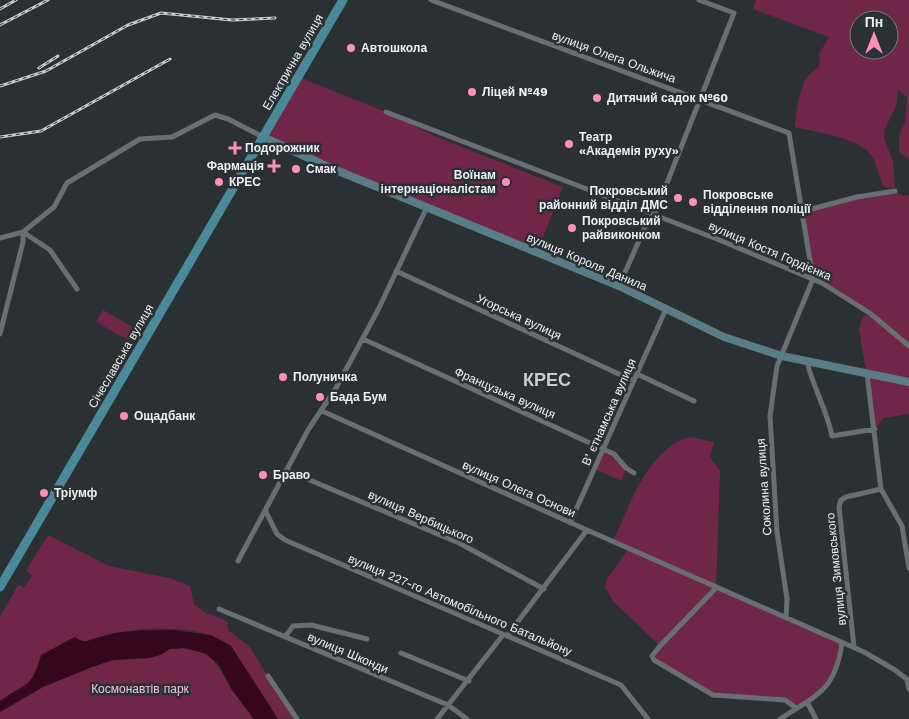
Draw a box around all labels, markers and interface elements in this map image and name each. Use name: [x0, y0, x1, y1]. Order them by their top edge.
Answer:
north arrow: [849, 10, 899, 60]
street label: Електрична вулиця: [260, 12, 326, 112]
text: Пн: [865, 14, 883, 30]
street label: вулиця Олега Ольжича: [550, 28, 678, 86]
place label: Автошкола: [361, 41, 427, 55]
marker: Автошкола: [345, 42, 357, 54]
place label: Ліцей №49: [482, 85, 548, 99]
marker: Ліцей №49: [466, 86, 478, 98]
place label: Дитячий садок №60: [607, 91, 728, 105]
marker: Дитячий садок №60: [591, 92, 603, 104]
place label: Театр «Академія руху»: [579, 130, 679, 158]
marker: Театр «Академія руху»: [563, 138, 575, 150]
place label: Подорожник: [245, 141, 320, 155]
marker: Подорожник: [229, 142, 241, 154]
place label: Фармація: [207, 159, 264, 173]
marker: Фармація: [268, 160, 280, 172]
place label: Смак: [306, 162, 337, 176]
marker: Смак: [290, 163, 302, 175]
place label: Воїнам інтернаціоналістам: [381, 168, 496, 196]
place label: КРЕС: [229, 175, 261, 189]
marker: КРЕС: [213, 176, 225, 188]
marker: Воїнам інтернаціоналістам: [500, 176, 512, 188]
place label: Покровський районний відділ ДМС: [539, 184, 668, 212]
place label: Покровське відділення поліції: [703, 188, 811, 216]
marker: Покровський районний відділ ДМС: [672, 192, 684, 204]
marker: Покровське відділення поліції: [687, 196, 699, 208]
place label: Покровський райвиконком: [582, 214, 661, 242]
street label: вулиця Костя Гордієнка: [706, 219, 834, 283]
marker: Покровський райвиконком: [566, 222, 578, 234]
street label: вулиця Короля Данила: [525, 230, 649, 294]
street label: Угорська вулиця: [474, 291, 564, 343]
street label: Січеславська вулиця: [86, 302, 156, 410]
street label: Вʼєтнамська вулиця: [579, 356, 639, 468]
street label: Французька вулиця: [452, 364, 558, 422]
district label: КРЕС: [523, 369, 571, 390]
place label: Полуничка: [293, 370, 357, 384]
marker: Полуничка: [277, 371, 289, 383]
place label: Бада Бум: [330, 390, 387, 404]
marker: Бада Бум: [314, 391, 326, 403]
place label: Ощадбанк: [134, 409, 196, 423]
marker: Ощадбанк: [118, 410, 130, 422]
street label: Соколина вулиця: [754, 438, 774, 536]
street label: вулиця Олега Основи: [460, 458, 578, 520]
place label: Браво: [273, 468, 310, 482]
marker: Браво: [257, 469, 269, 481]
place label: Тріумф: [54, 486, 98, 500]
marker: Тріумф: [38, 487, 50, 499]
street label: вулиця Вербицького: [366, 487, 476, 547]
street label: вулиця Зимовського: [823, 512, 849, 626]
street label: вулиця 227-го Автомобільного Батальйону: [346, 551, 574, 659]
street label: вулиця Шконди: [305, 630, 391, 676]
park label: Космонавтів парк: [91, 682, 190, 696]

